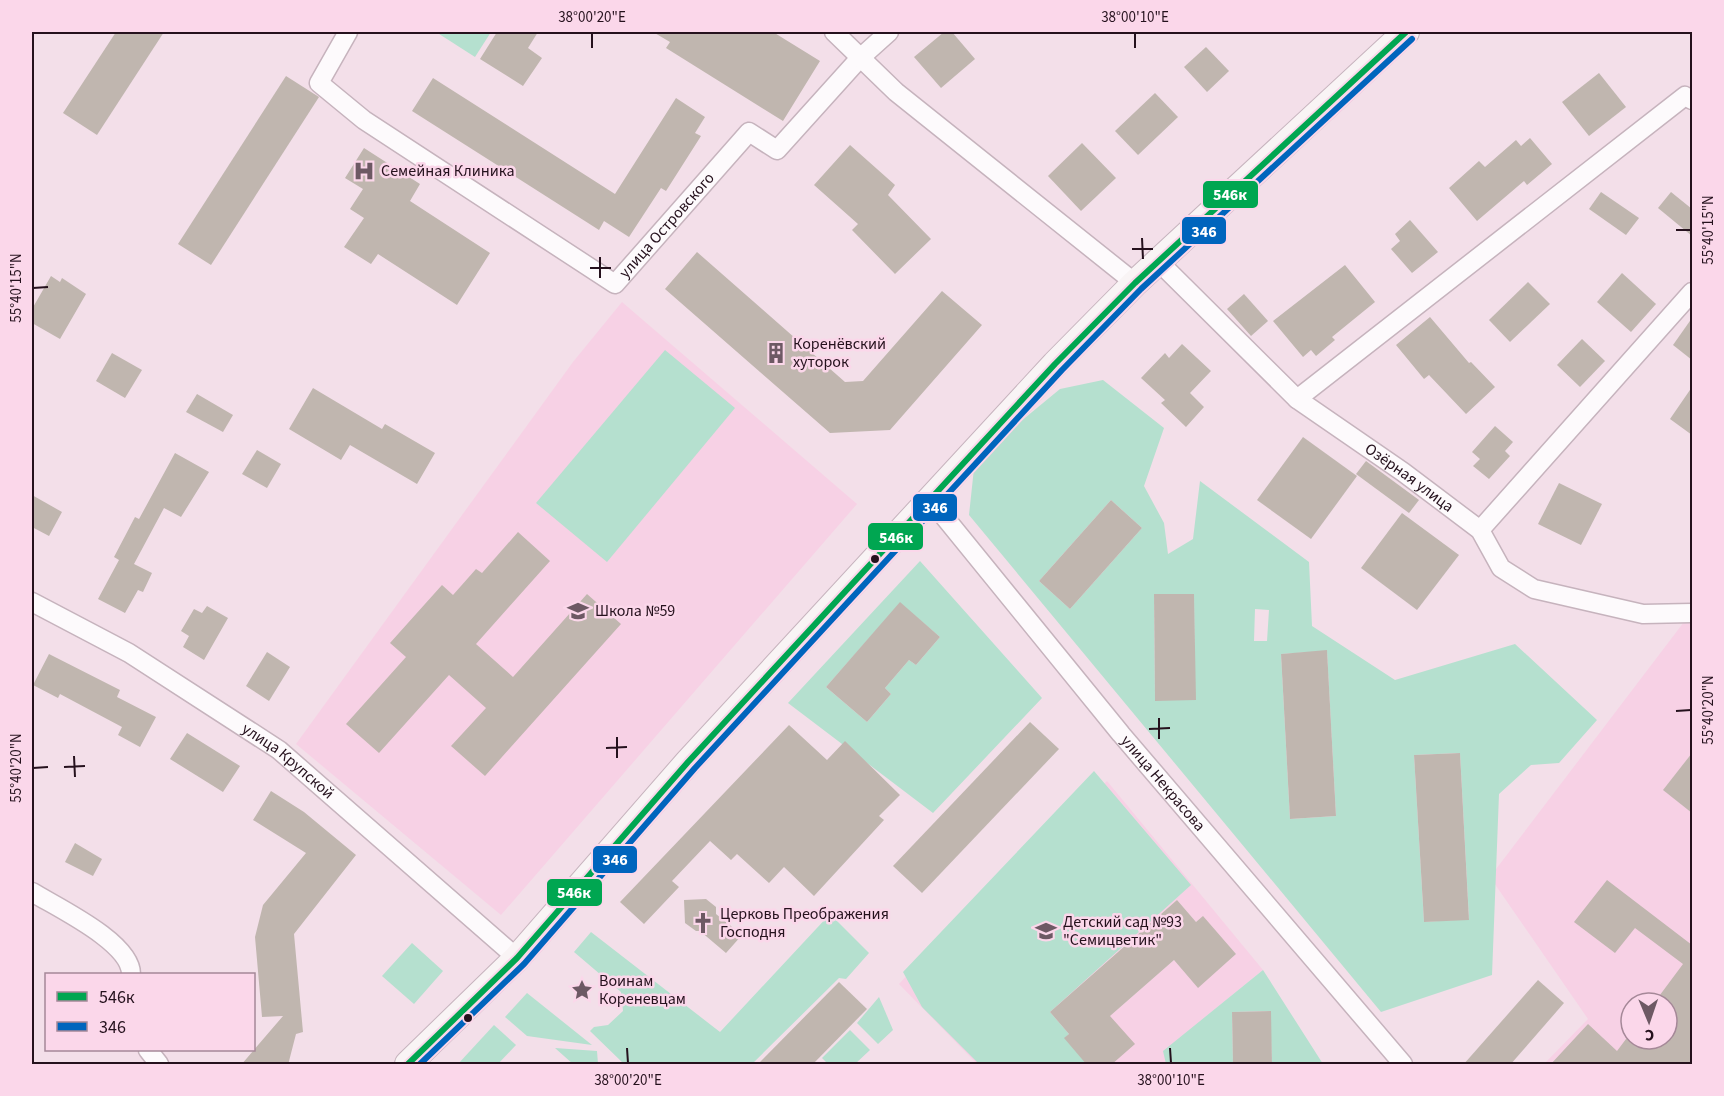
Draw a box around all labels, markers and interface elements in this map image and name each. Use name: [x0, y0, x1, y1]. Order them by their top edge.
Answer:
text: 38°00'20"E: [558, 7, 626, 28]
text: 38°00'10"E: [1101, 7, 1169, 28]
hospital icon: Семейная Клиника: [352, 159, 376, 183]
place label: Семейная Клиника: [381, 160, 515, 182]
street label: улица Островского: [614, 168, 719, 283]
line badge: 546к: [1202, 180, 1259, 209]
text: 546к: [1213, 184, 1247, 206]
text: 55°40'15"N: [1698, 195, 1719, 265]
line badge: 346: [1181, 216, 1227, 245]
text: 346: [1191, 221, 1217, 243]
text: 55°40'15"N: [6, 253, 27, 323]
place label: Коренёвский хуторок: [793, 333, 886, 373]
building icon: Коренёвский хуторок: [764, 341, 788, 365]
street label: Озёрная улица: [1360, 438, 1458, 517]
line badge: 346: [912, 493, 958, 522]
text: 346: [922, 497, 948, 519]
line badge: 546к: [867, 522, 924, 551]
text: 546к: [879, 527, 913, 549]
unlabelled marker: [869, 553, 881, 565]
school or university icon: Школа №59: [566, 599, 590, 623]
place label: Школа №59: [595, 600, 675, 622]
text: 55°40'20"N: [1698, 675, 1719, 745]
street label: улица Крупской: [237, 718, 339, 804]
street label: улица Некрасова: [1116, 730, 1210, 836]
text: 55°40'20"N: [6, 733, 27, 803]
line badge: 346: [592, 845, 638, 874]
text: 346: [602, 849, 628, 871]
line badge: 546к: [546, 878, 603, 907]
text: 546к: [557, 882, 591, 904]
place label: Церковь Преображения Господня: [720, 903, 889, 943]
church icon: Церковь Преображения Господня: [691, 911, 715, 935]
place label: Детский сад №93 "Семицветик": [1063, 911, 1182, 951]
school or university icon: Детский сад №93 "Семицветик": [1034, 919, 1058, 943]
place label: Воинам Кореневцам: [599, 970, 686, 1010]
legend: [45, 973, 255, 1051]
place icon: Воинам Кореневцам: [570, 978, 594, 1002]
text: 546к: [99, 985, 135, 1010]
north arrow: [1619, 991, 1679, 1051]
unlabelled marker: [462, 1012, 474, 1024]
text: 346: [99, 1015, 126, 1040]
text: С: [1644, 1024, 1655, 1046]
text: 38°00'20"E: [594, 1070, 662, 1091]
text: 38°00'10"E: [1137, 1070, 1205, 1091]

